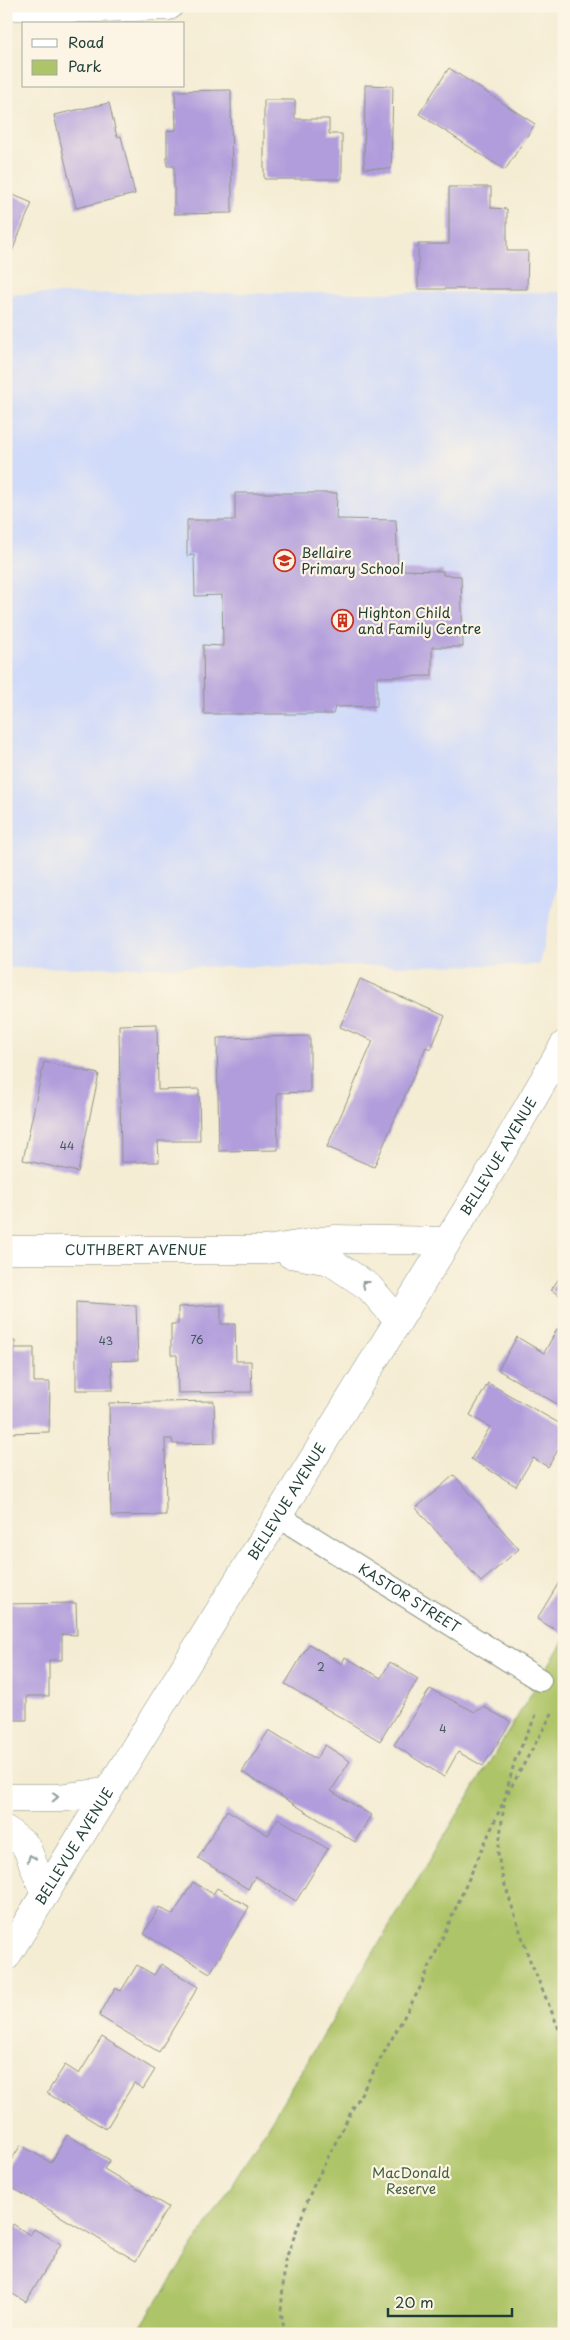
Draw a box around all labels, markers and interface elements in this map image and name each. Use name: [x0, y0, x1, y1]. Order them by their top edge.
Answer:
legend: [22, 22, 185, 88]
text: Road: [68, 30, 104, 53]
text: Park: [68, 54, 102, 77]
place label: Bellaire Primary School: [301, 542, 404, 579]
school or university icon: Bellaire Primary School: [273, 549, 297, 573]
place label: Highton Child and Family Centre: [358, 602, 481, 639]
building icon: Highton Child and Family Centre: [330, 609, 354, 633]
street label: BELLEVUE AVENUE: [455, 1093, 542, 1219]
house number: 44: [60, 1137, 74, 1154]
street label: CUTHBERT AVENUE: [65, 1239, 207, 1260]
one-way arrow: [362, 1282, 371, 1290]
house number: 76: [190, 1331, 204, 1348]
house number: 43: [99, 1332, 113, 1349]
street label: BELLEVUE AVENUE: [242, 1438, 331, 1564]
street label: KASTOR STREET: [355, 1558, 465, 1638]
house number: 2: [317, 1658, 325, 1675]
house number: 4: [439, 1720, 447, 1737]
street label: BELLEVUE AVENUE: [30, 1783, 118, 1909]
one-way arrow: [51, 1792, 59, 1803]
one-way arrow: [26, 1855, 36, 1863]
park label: MacDonald Reserve: [372, 2162, 450, 2199]
scale bar: [388, 2285, 511, 2317]
text: 20 m: [395, 2290, 434, 2313]

